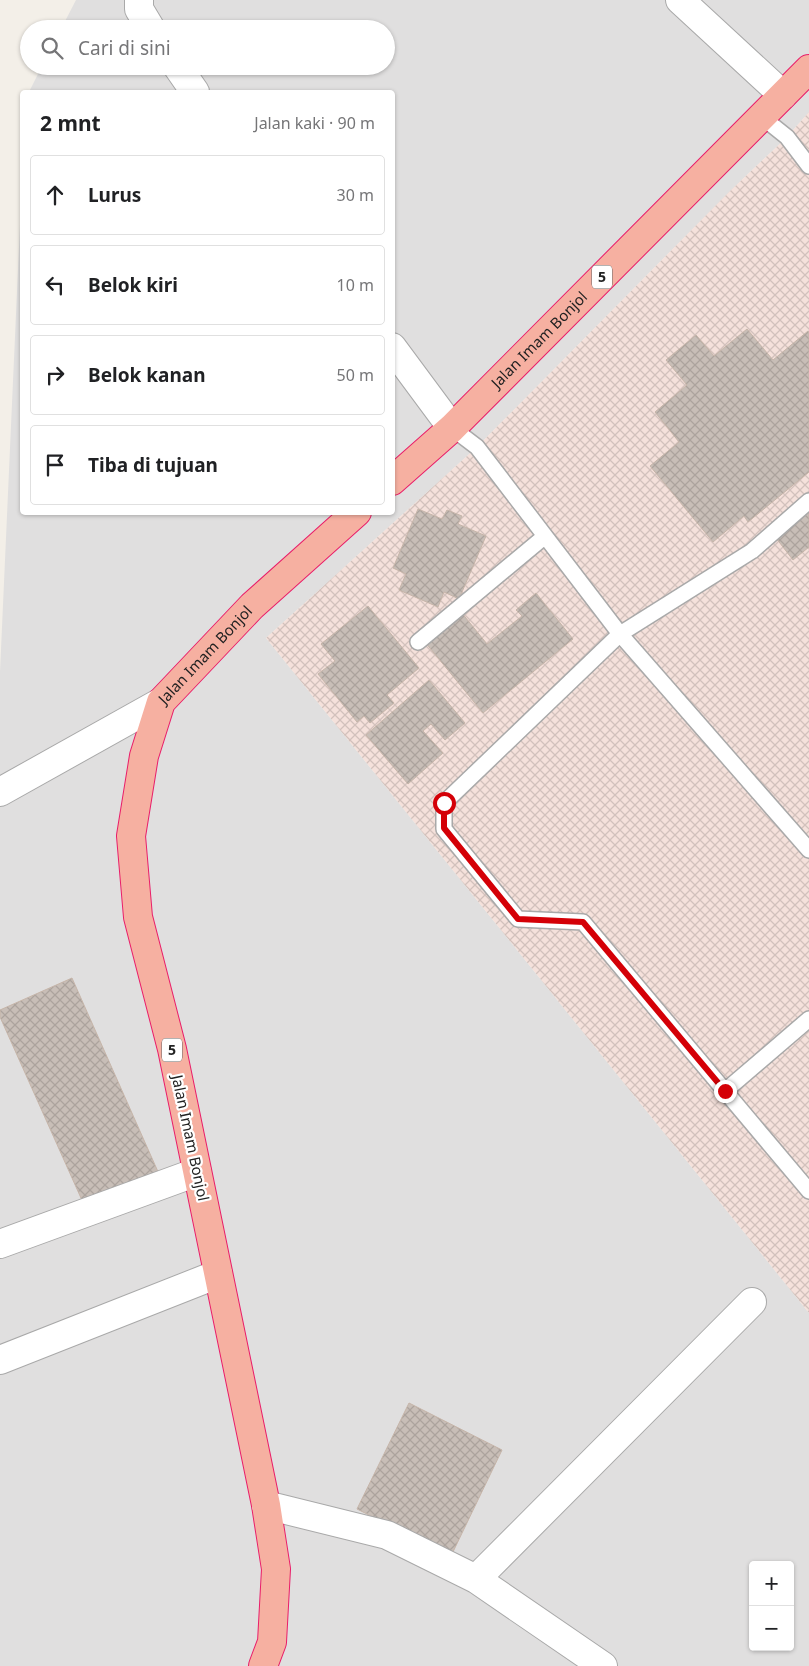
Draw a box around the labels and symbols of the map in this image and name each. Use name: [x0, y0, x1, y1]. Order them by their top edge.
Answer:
road number: 5: [592, 266, 612, 288]
street label: Jalan Imam Bonjol: [485, 287, 591, 393]
street label: Jalan Imam Bonjol: [152, 601, 256, 709]
route start: [433, 792, 456, 815]
road number: 5: [162, 1038, 182, 1062]
street label: Jalan Imam Bonjol: [167, 1071, 214, 1203]
route end: [714, 1080, 737, 1103]

